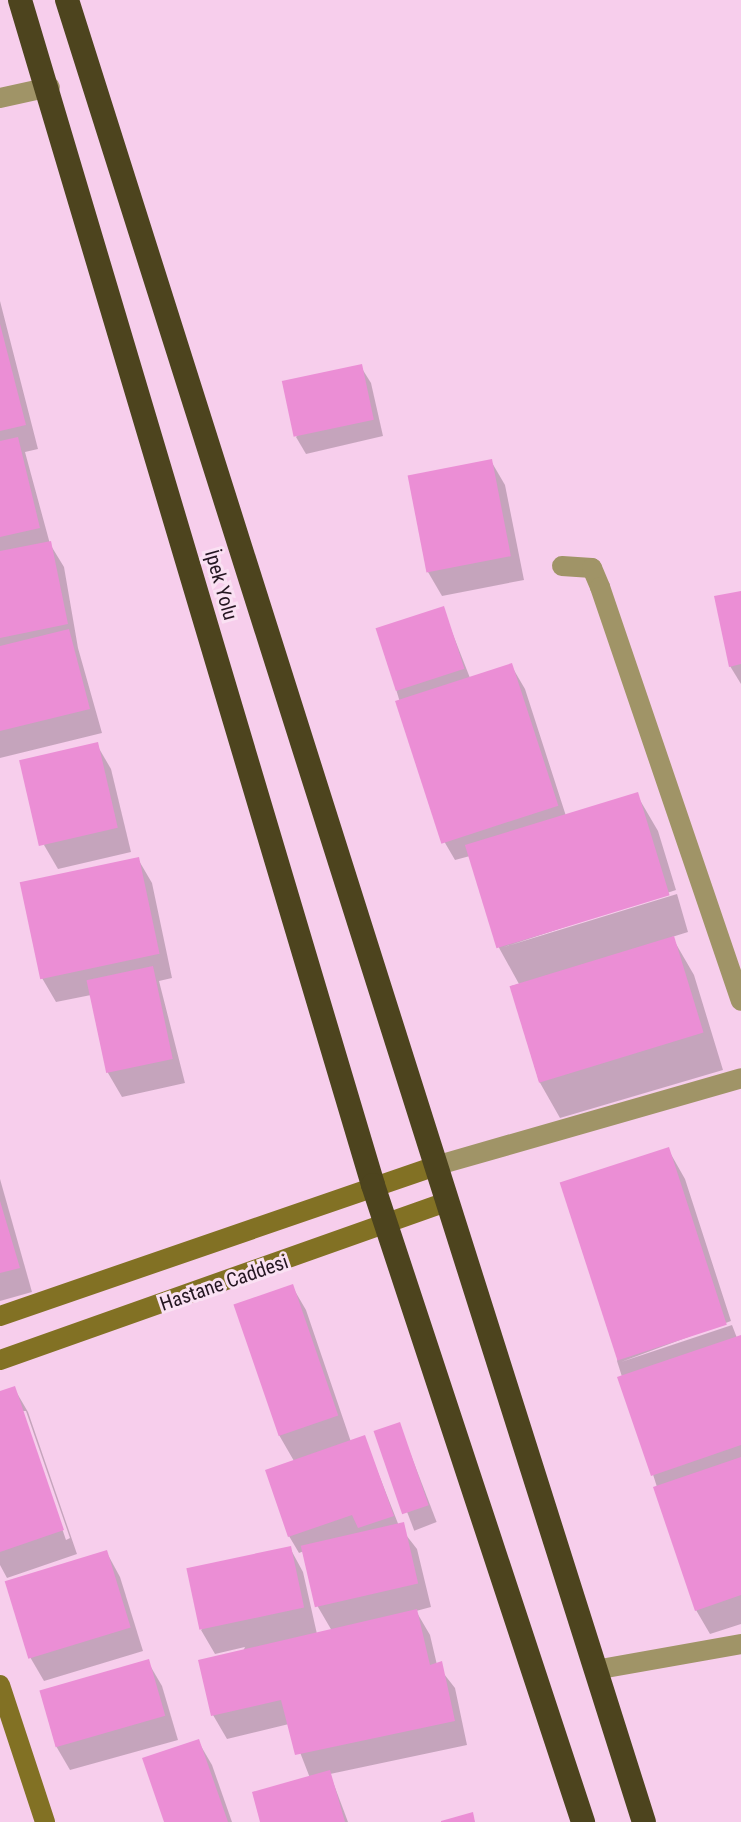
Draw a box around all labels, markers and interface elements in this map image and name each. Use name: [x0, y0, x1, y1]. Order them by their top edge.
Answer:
street label: İpek Yolu: [200, 547, 242, 623]
street label: Hastane Caddesi: [157, 1250, 291, 1316]

